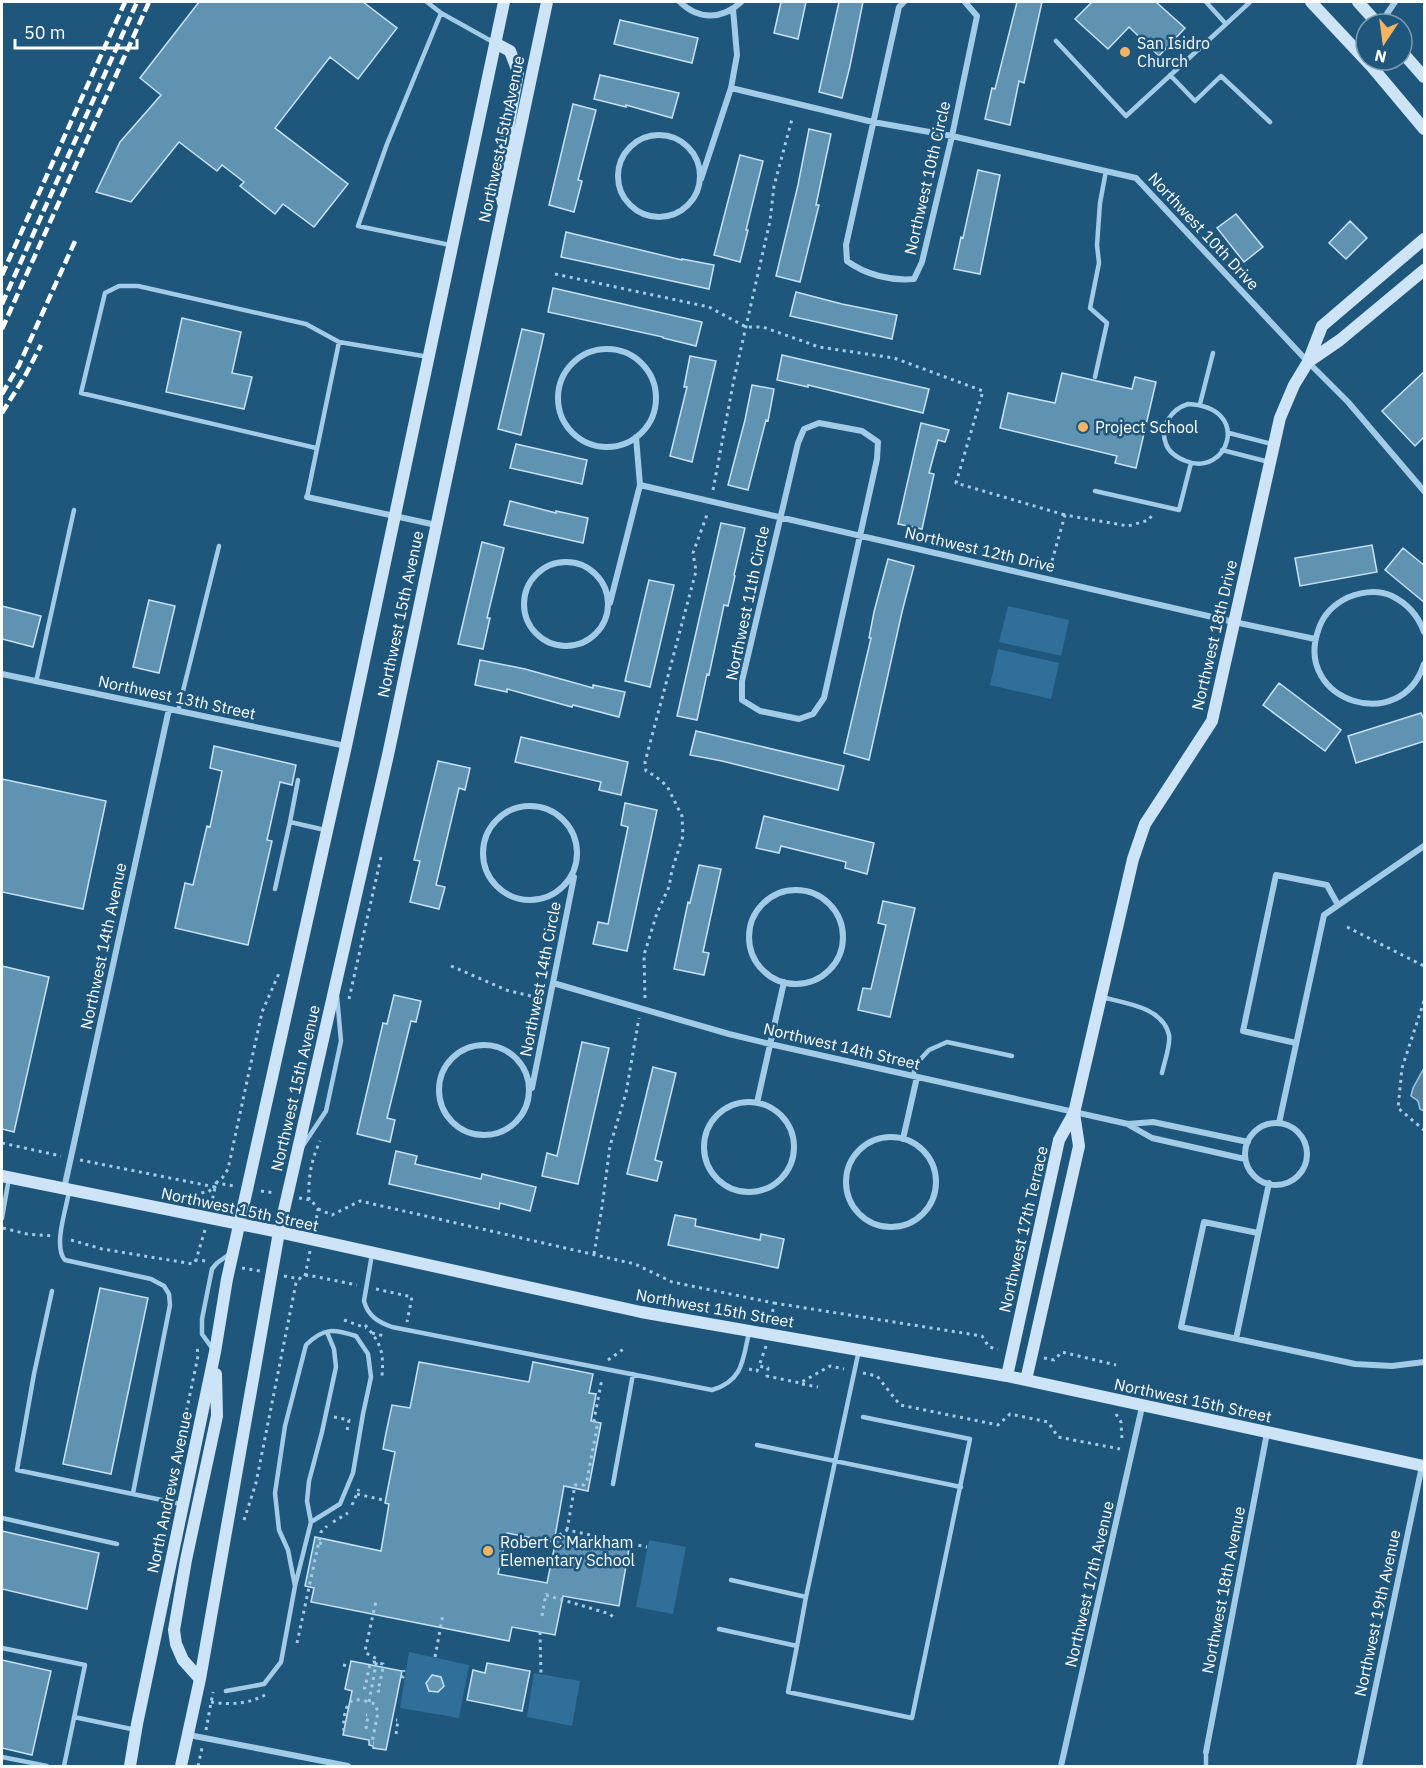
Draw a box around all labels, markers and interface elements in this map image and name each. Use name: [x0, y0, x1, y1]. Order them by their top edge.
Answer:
scale bar: [15, 12, 136, 50]
north arrow: [1354, 12, 1414, 72]
text: 50 m: [24, 21, 66, 44]
place label: San Isidro Church: [1137, 33, 1210, 71]
marker: San Isidro Church: [1118, 45, 1132, 59]
text: N: [1373, 46, 1389, 68]
street label: Northwest 15th Avenue: [474, 54, 528, 224]
street label: Northwest 10th Circle: [900, 99, 955, 257]
street label: Northwest 10th Drive: [1144, 168, 1264, 294]
place label: Project School: [1095, 417, 1198, 437]
marker: Project School: [1076, 420, 1090, 434]
street label: Northwest 12th Drive: [903, 522, 1057, 576]
street label: Northwest 11th Circle: [721, 524, 773, 682]
street label: Northwest 15th Avenue: [373, 529, 427, 699]
street label: Northwest 18th Drive: [1187, 558, 1241, 712]
street label: Northwest 13th Street: [96, 671, 258, 723]
street label: Northwest 14th Avenue: [76, 861, 130, 1031]
street label: Northwest 14th Circle: [515, 900, 565, 1058]
street label: Northwest 15th Avenue: [266, 1003, 324, 1173]
street label: Northwest 14th Street: [762, 1018, 922, 1074]
street label: Northwest 17th Terrace: [994, 1144, 1052, 1314]
street label: Northwest 15th Street: [159, 1183, 321, 1235]
street label: Northwest 15th Street: [634, 1284, 796, 1332]
street label: Northwest 15th Street: [1112, 1374, 1274, 1426]
street label: North Andrews Avenue: [142, 1409, 196, 1575]
street label: Northwest 17th Avenue: [1060, 1499, 1118, 1669]
street label: Northwest 18th Avenue: [1197, 1504, 1249, 1675]
street label: Northwest 19th Avenue: [1350, 1528, 1404, 1698]
place label: Robert C Markham Elementary School: [500, 1532, 635, 1570]
marker: Robert C Markham Elementary School: [481, 1544, 495, 1558]

